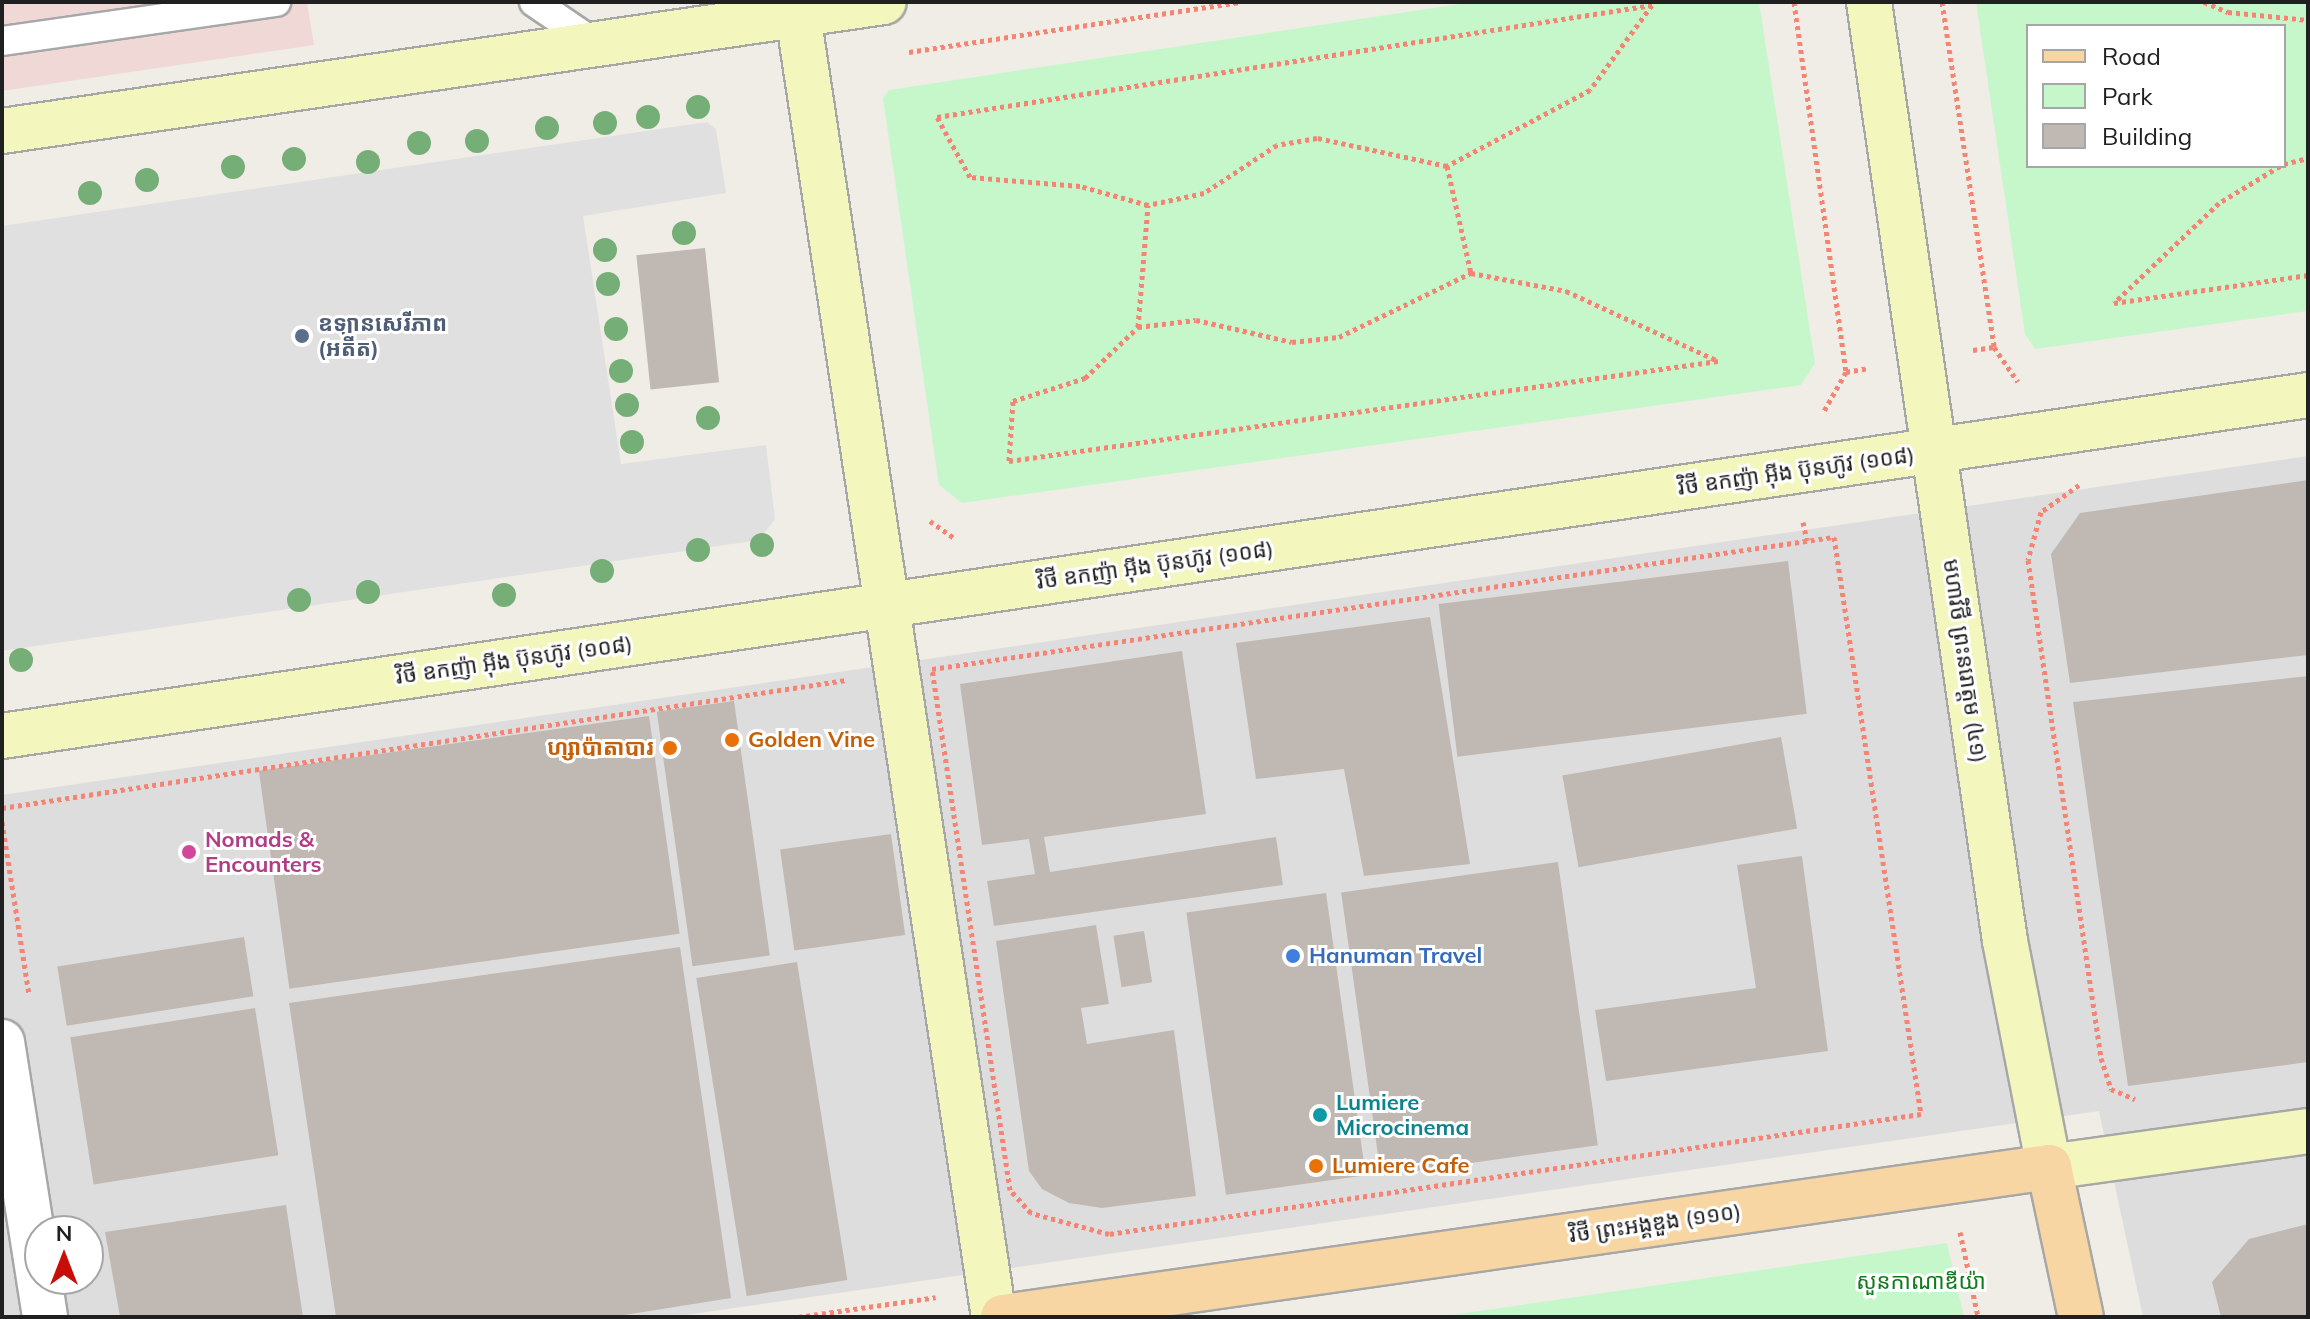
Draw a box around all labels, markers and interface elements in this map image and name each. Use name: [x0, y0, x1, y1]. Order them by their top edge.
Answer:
legend: [2026, 24, 2286, 168]
text: Road: [2102, 41, 2161, 71]
text: Park: [2102, 81, 2153, 111]
text: Building: [2102, 121, 2192, 151]
place label: ឧទ្យានសេរីភាព (អតីត): [318, 310, 447, 362]
marker: ឧទ្យានសេរីភាព (អតីត): [293, 327, 311, 345]
street label: វិថី ឧកញ៉ា អ៊ីង ប៊ុនហ៊ូវ (១០៨): [1676, 441, 1916, 501]
street label: វិថី ឧកញ៉ា អ៊ីង ប៊ុនហ៊ូវ (១០៨): [1035, 535, 1275, 595]
street label: មហាវិថី ព្រះនរោត្តម (៤១): [1938, 557, 1992, 765]
street label: វិថី ឧកញ៉ា អ៊ីង ប៊ុនហ៊ូវ (១០៨): [394, 630, 634, 690]
place label: Golden Vine: [748, 727, 875, 753]
marker: Golden Vine: [723, 731, 741, 749]
place label: ហ្សាប៉ាតាបារ: [547, 735, 654, 761]
marker: ហ្សាប៉ាតាបារ: [661, 739, 679, 757]
place label: Nomads & Encounters: [205, 826, 321, 878]
marker: Nomads & Encounters: [180, 843, 198, 861]
place label: Hanuman Travel: [1309, 943, 1482, 969]
marker: Hanuman Travel: [1284, 947, 1302, 965]
place label: Lumiere Microcinema: [1336, 1089, 1469, 1140]
marker: Lumiere Microcinema: [1311, 1106, 1329, 1124]
place label: Lumiere Cafe: [1332, 1153, 1470, 1179]
marker: Lumiere Cafe: [1307, 1157, 1325, 1175]
street label: វិថី ព្រះអង្គឌួង (១១០): [1567, 1198, 1743, 1248]
north arrow: [24, 1215, 104, 1295]
text: N: [56, 1219, 72, 1247]
park label: សួនកាណាឌីយ៉ា: [1856, 1269, 1986, 1295]

